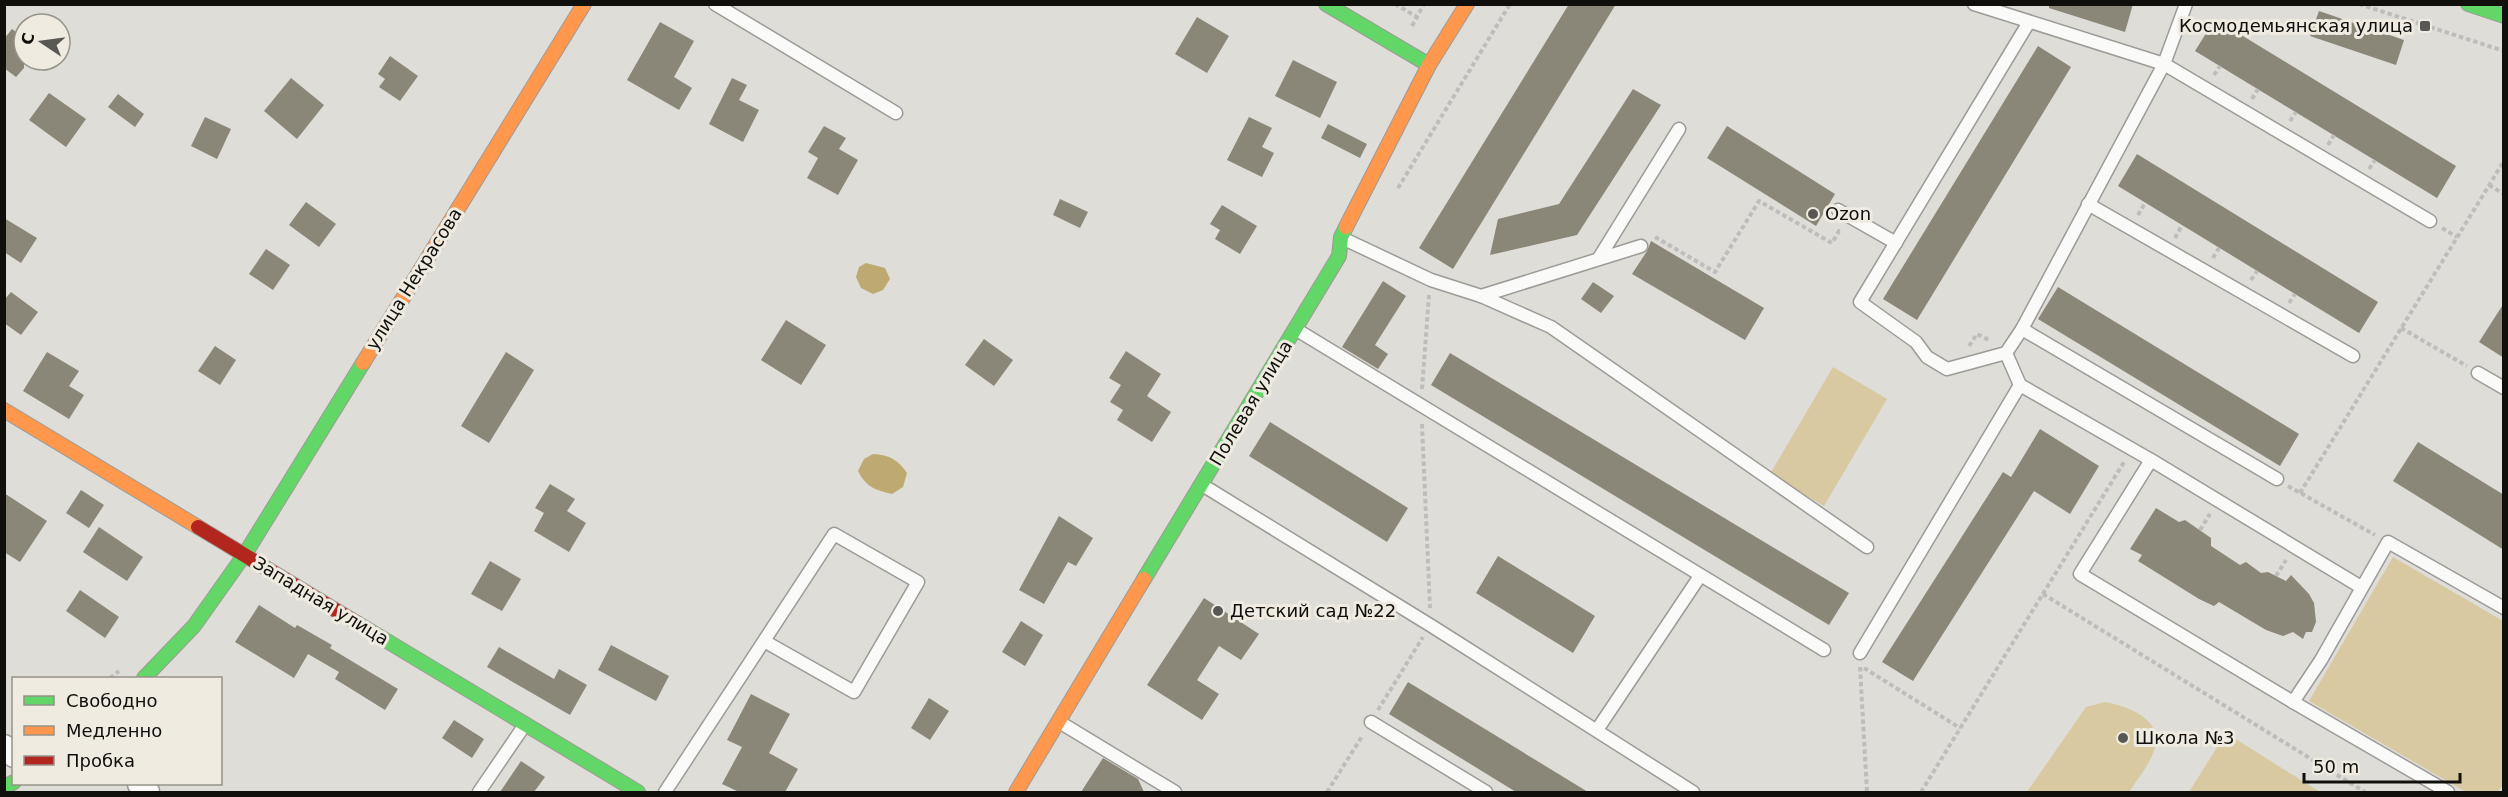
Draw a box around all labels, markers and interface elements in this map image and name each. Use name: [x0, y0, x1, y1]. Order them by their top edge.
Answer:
north arrow: [12, 12, 72, 72]
place label: Космодемьянская улица: [2179, 15, 2413, 36]
marker: Космодемьянская улица: [2418, 19, 2432, 33]
text: С: [17, 31, 38, 47]
place label: Ozon: [1825, 203, 1871, 224]
street label: улица Некрасова: [361, 204, 466, 354]
marker: Ozon: [1806, 207, 1820, 221]
street label: Полевая улица: [1205, 336, 1296, 469]
street label: Западная улица: [250, 552, 393, 649]
place label: Детский сад №22: [1230, 600, 1396, 621]
marker: Детский сад №22: [1211, 604, 1225, 618]
legend: [12, 677, 222, 785]
text: Свободно: [66, 690, 158, 711]
text: Медленно: [66, 720, 162, 741]
place label: Школа №3: [2135, 727, 2235, 748]
marker: Школа №3: [2116, 731, 2130, 745]
scale bar: [2304, 746, 2460, 784]
text: Пробка: [66, 750, 135, 771]
text: 50 m: [2313, 756, 2359, 777]

